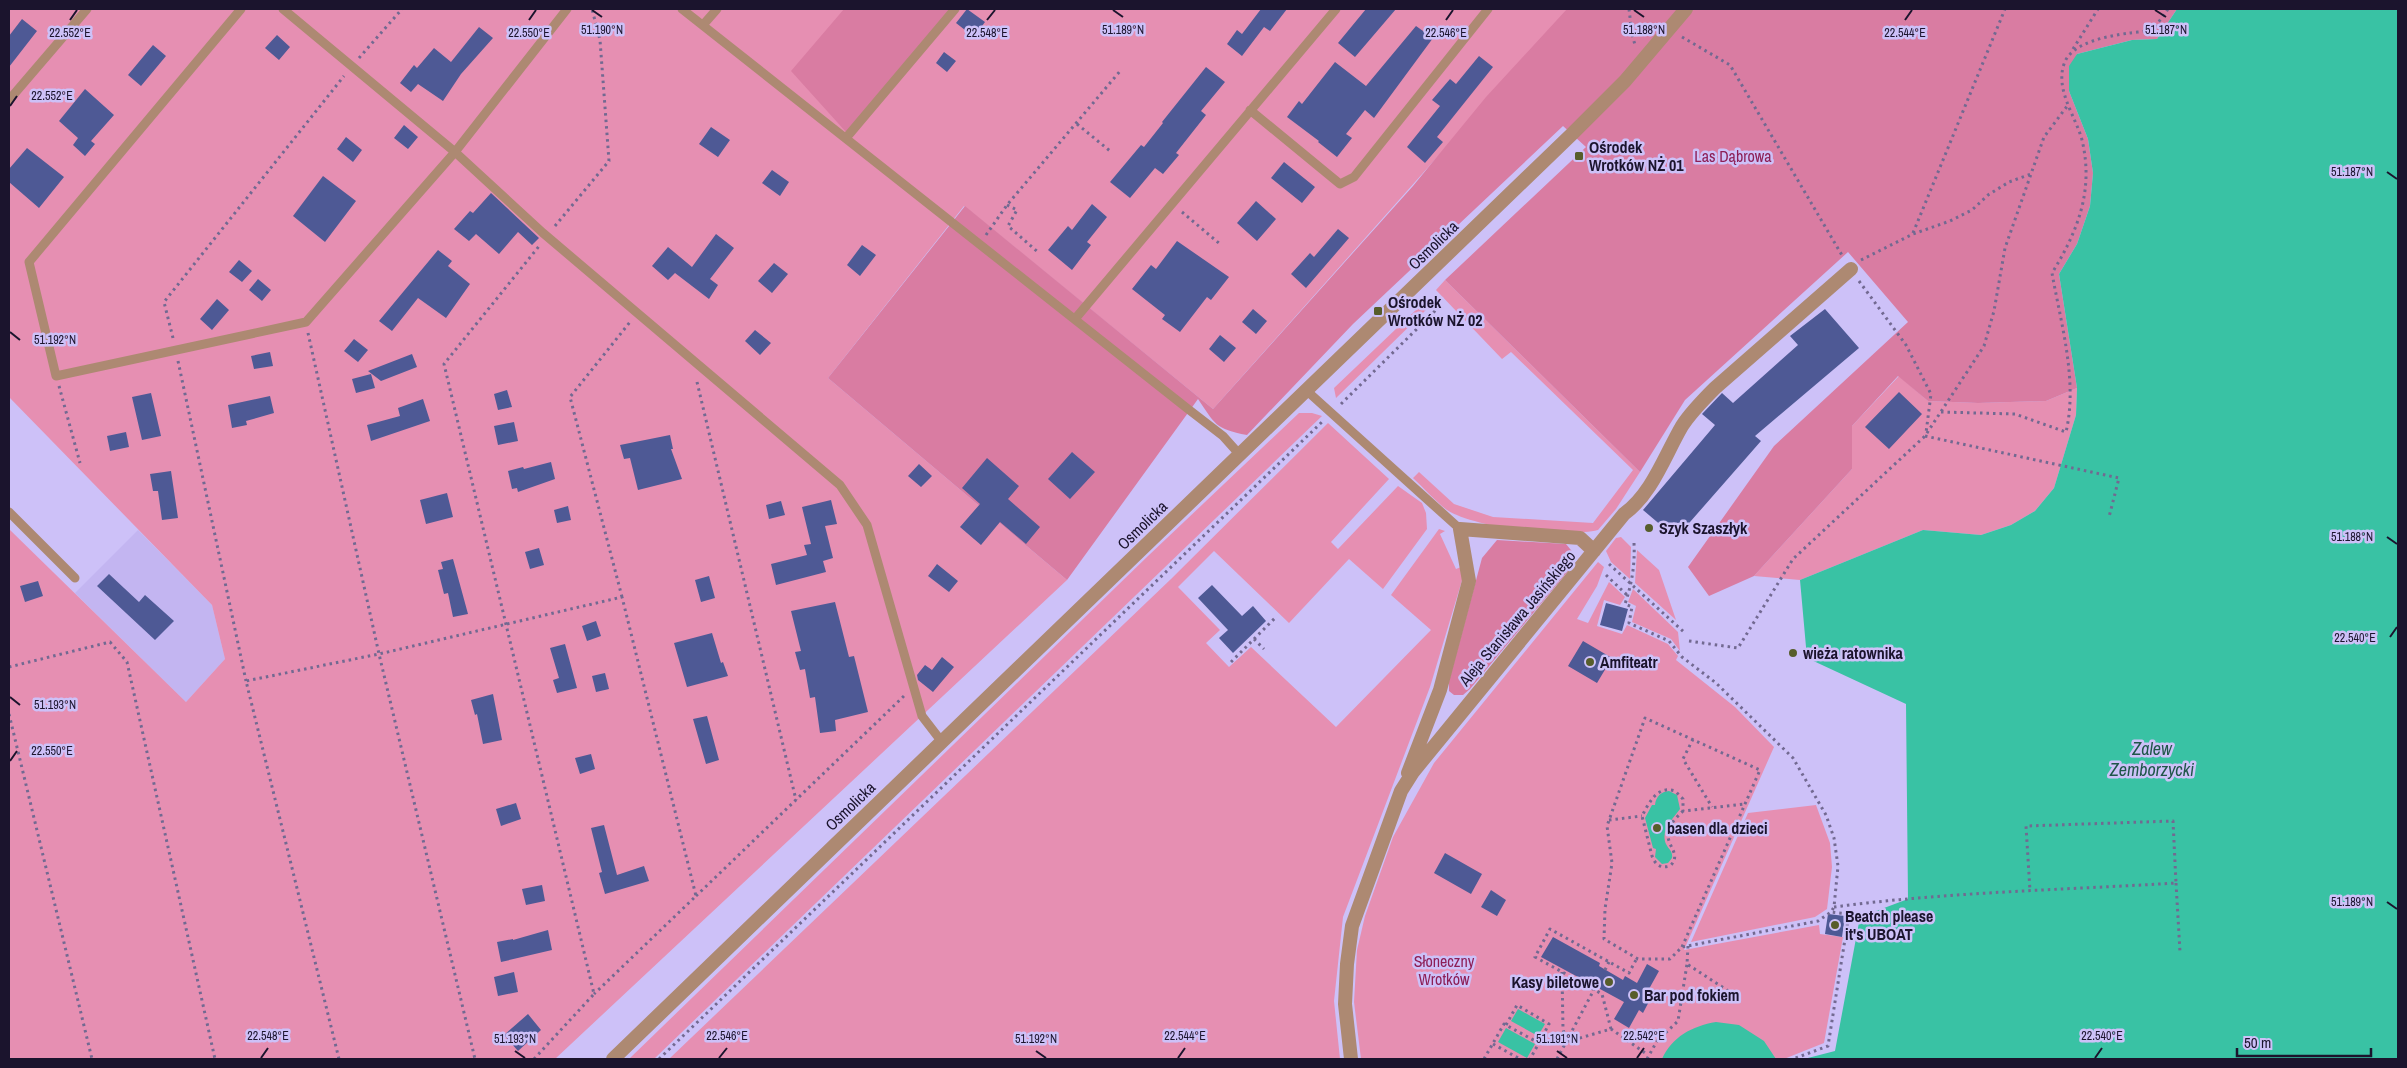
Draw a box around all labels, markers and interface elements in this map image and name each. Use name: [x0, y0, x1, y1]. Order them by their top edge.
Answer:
text: 51.190°N: [581, 22, 623, 38]
text: 51.189°N: [1102, 22, 1144, 38]
text: 51.188°N: [1623, 22, 1665, 38]
text: 51.187°N: [2145, 22, 2187, 38]
text: 22.552°E: [49, 25, 91, 41]
text: 22.550°E: [508, 25, 550, 41]
text: 22.548°E: [966, 25, 1008, 41]
text: 22.546°E: [1425, 25, 1467, 41]
text: 22.544°E: [1884, 25, 1926, 41]
text: 22.552°E: [31, 88, 73, 104]
place label: Ośrodek Wrotków NŻ 01: [1589, 136, 1684, 176]
park label: Las Dąbrowa: [1694, 145, 1772, 167]
marker: Ośrodek Wrotków NŻ 01: [1573, 150, 1585, 162]
text: 51.187°N: [2331, 164, 2373, 180]
street label: Osmolicka: [1403, 215, 1463, 274]
place label: Ośrodek Wrotków NŻ 02: [1388, 291, 1483, 331]
marker: Ośrodek Wrotków NŻ 02: [1372, 305, 1384, 317]
text: 51.192°N: [34, 332, 76, 348]
street label: Osmolicka: [1112, 495, 1172, 554]
place label: Szyk Szaszłyk: [1659, 517, 1748, 539]
marker: Szyk Szaszłyk: [1643, 522, 1655, 534]
text: 51.188°N: [2331, 529, 2373, 545]
street label: Aleja Stanisława Jasińskiego: [1453, 546, 1580, 691]
text: 22.540°E: [2334, 630, 2376, 646]
place label: wieża ratownika: [1803, 642, 1904, 664]
marker: wieża ratownika: [1787, 647, 1799, 659]
place label: Amfiteatr: [1600, 651, 1658, 673]
marker: Amfiteatr: [1584, 656, 1596, 668]
text: 51.193°N: [34, 697, 76, 713]
water label: Zalew Zemborzycki: [2109, 736, 2194, 782]
text: 22.550°E: [31, 743, 73, 759]
street label: Osmolicka: [820, 776, 880, 835]
place label: basen dla dzieci: [1667, 817, 1768, 839]
marker: basen dla dzieci: [1651, 822, 1663, 834]
text: 51.189°N: [2331, 894, 2373, 910]
place label: Beatch please it's UBOAT: [1845, 905, 1933, 945]
marker: Beatch please it's UBOAT: [1829, 919, 1841, 931]
park label: Słoneczny Wrotków: [1414, 950, 1475, 990]
place label: Kasy biletowe: [1511, 971, 1599, 993]
marker: Kasy biletowe: [1603, 976, 1615, 988]
place label: Bar pod fokiem: [1644, 984, 1740, 1006]
marker: Bar pod fokiem: [1628, 989, 1640, 1001]
scale bar: [2237, 1026, 2371, 1058]
text: 22.548°E: [247, 1028, 289, 1044]
text: 22.546°E: [706, 1028, 748, 1044]
text: 22.544°E: [1164, 1028, 1206, 1044]
text: 22.542°E: [1623, 1028, 1665, 1044]
text: 22.540°E: [2081, 1028, 2123, 1044]
text: 51.193°N: [494, 1031, 536, 1047]
text: 51.192°N: [1015, 1031, 1057, 1047]
text: 51.191°N: [1536, 1031, 1578, 1047]
text: 50 m: [2244, 1032, 2271, 1053]

